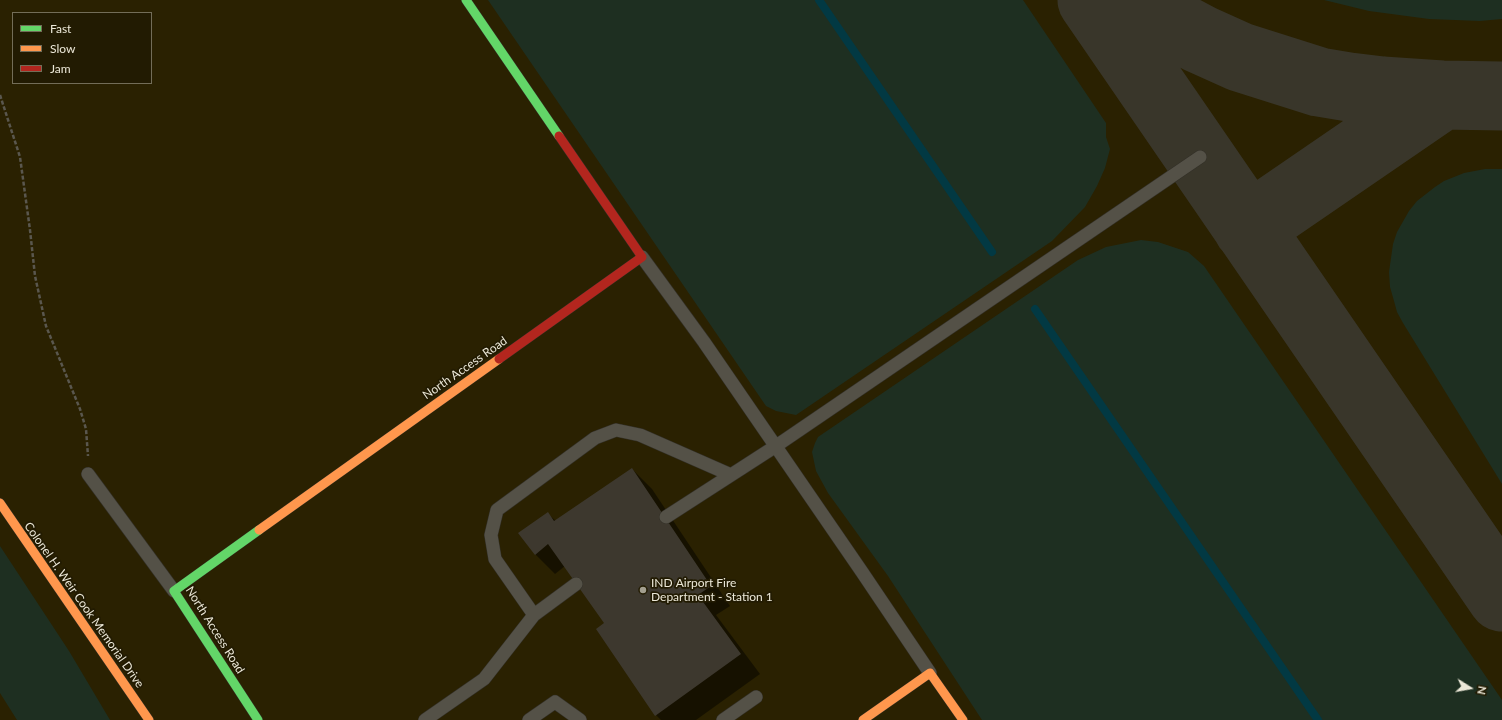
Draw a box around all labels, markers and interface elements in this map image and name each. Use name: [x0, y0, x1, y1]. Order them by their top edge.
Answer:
legend: [12, 12, 152, 84]
text: Fast: [50, 21, 71, 36]
text: Slow: [50, 41, 75, 56]
text: Jam: [50, 61, 71, 76]
street label: North Access Road: [420, 333, 510, 403]
street label: Colonel H. Weir Cook Memorial Drive: [21, 519, 147, 691]
place label: IND Airport Fire Department - Station 1: [651, 576, 773, 604]
street label: North Access Road: [182, 584, 248, 676]
marker: IND Airport Fire Department - Station 1: [638, 585, 648, 595]
north arrow: [1450, 668, 1490, 708]
text: N: [1475, 685, 1489, 696]

